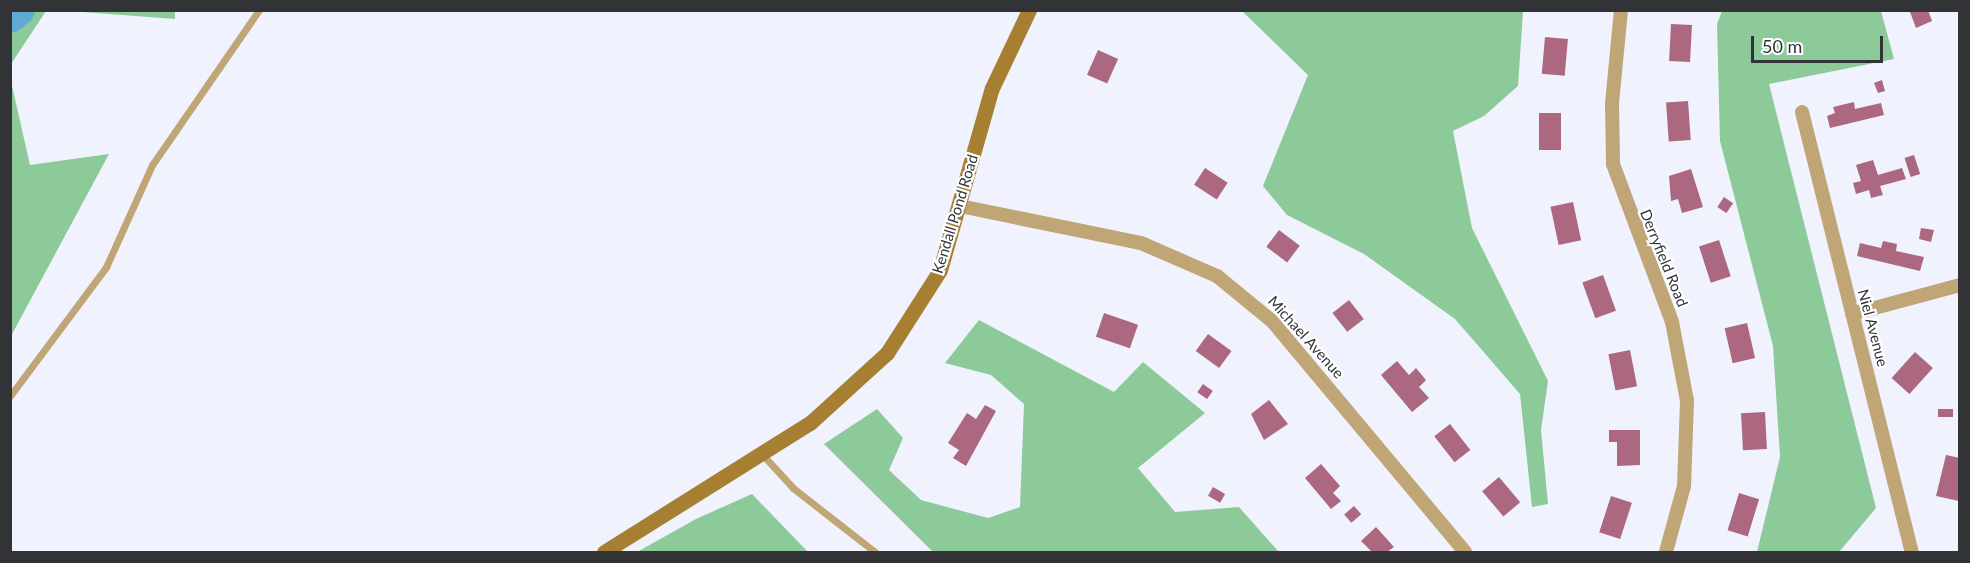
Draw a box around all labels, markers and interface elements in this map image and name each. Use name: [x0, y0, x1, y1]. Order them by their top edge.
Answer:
scale bar: [1754, 24, 1886, 62]
text: 50 m: [1762, 35, 1802, 57]
street label: Kendall Pond Road: [928, 152, 982, 276]
street label: Derryfield Road: [1636, 207, 1692, 309]
street label: Niel Avenue: [1854, 287, 1892, 369]
street label: Michael Avenue: [1264, 292, 1348, 382]

